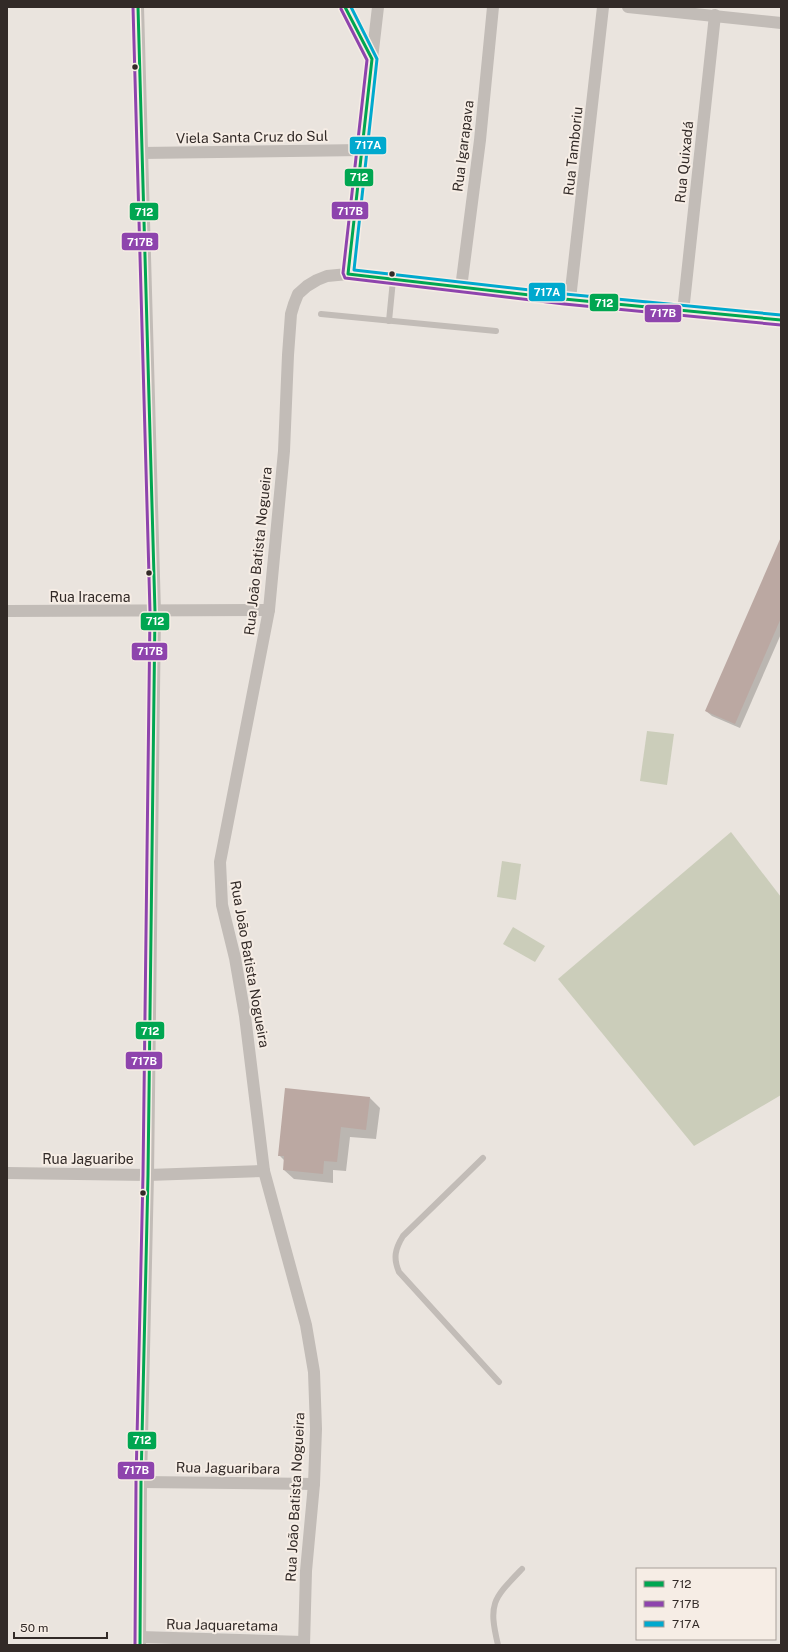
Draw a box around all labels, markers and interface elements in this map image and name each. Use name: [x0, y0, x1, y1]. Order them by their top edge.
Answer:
unlabelled marker: [130, 62, 140, 72]
street label: Rua Igarapava: [449, 99, 477, 193]
street label: Rua Tamboriu: [560, 106, 586, 196]
street label: Rua Quixadá: [672, 120, 696, 204]
street label: Viela Santa Cruz do Sul: [176, 128, 328, 146]
line badge: 717A: [349, 136, 387, 155]
text: 717A: [355, 139, 381, 151]
line badge: 712: [344, 168, 374, 187]
text: 712: [350, 171, 368, 183]
line badge: 717B: [331, 201, 369, 220]
line badge: 712: [129, 202, 159, 221]
text: 717B: [337, 205, 364, 217]
text: 712: [135, 206, 153, 218]
line badge: 717B: [121, 232, 159, 251]
text: 717B: [127, 236, 154, 248]
unlabelled marker: [387, 269, 397, 279]
line badge: 717A: [528, 282, 566, 302]
text: 717A: [534, 286, 560, 298]
line badge: 712: [589, 293, 619, 312]
text: 712: [595, 297, 613, 309]
line badge: 717B: [644, 304, 682, 323]
text: 717B: [650, 307, 677, 319]
street label: Rua João Batista Nogueira: [241, 466, 275, 636]
unlabelled marker: [144, 568, 154, 578]
street label: Rua Iracema: [50, 589, 130, 605]
line badge: 712: [140, 612, 170, 631]
text: 712: [146, 615, 164, 627]
line badge: 717B: [131, 642, 168, 661]
text: 717B: [137, 645, 164, 657]
street label: Rua João Batista Nogueira: [227, 879, 273, 1049]
line badge: 712: [135, 1021, 165, 1040]
text: 712: [141, 1025, 159, 1037]
line badge: 717B: [125, 1051, 163, 1070]
text: 717B: [131, 1055, 158, 1067]
street label: Rua Jaguaribe: [42, 1151, 134, 1167]
unlabelled marker: [138, 1188, 148, 1198]
street label: Rua João Batista Nogueira: [283, 1412, 307, 1582]
line badge: 712: [127, 1431, 157, 1450]
text: 712: [133, 1434, 151, 1446]
street label: Rua Jaguaribara: [176, 1459, 280, 1477]
line badge: 717B: [117, 1461, 155, 1480]
text: 717B: [123, 1464, 150, 1476]
legend: [636, 1568, 776, 1640]
text: 712: [672, 1577, 691, 1591]
text: 717B: [672, 1597, 700, 1611]
scale bar: [14, 1614, 107, 1640]
street label: Rua Jaquaretama: [166, 1616, 278, 1634]
text: 717A: [672, 1617, 701, 1631]
text: 50 m: [20, 1621, 48, 1635]

